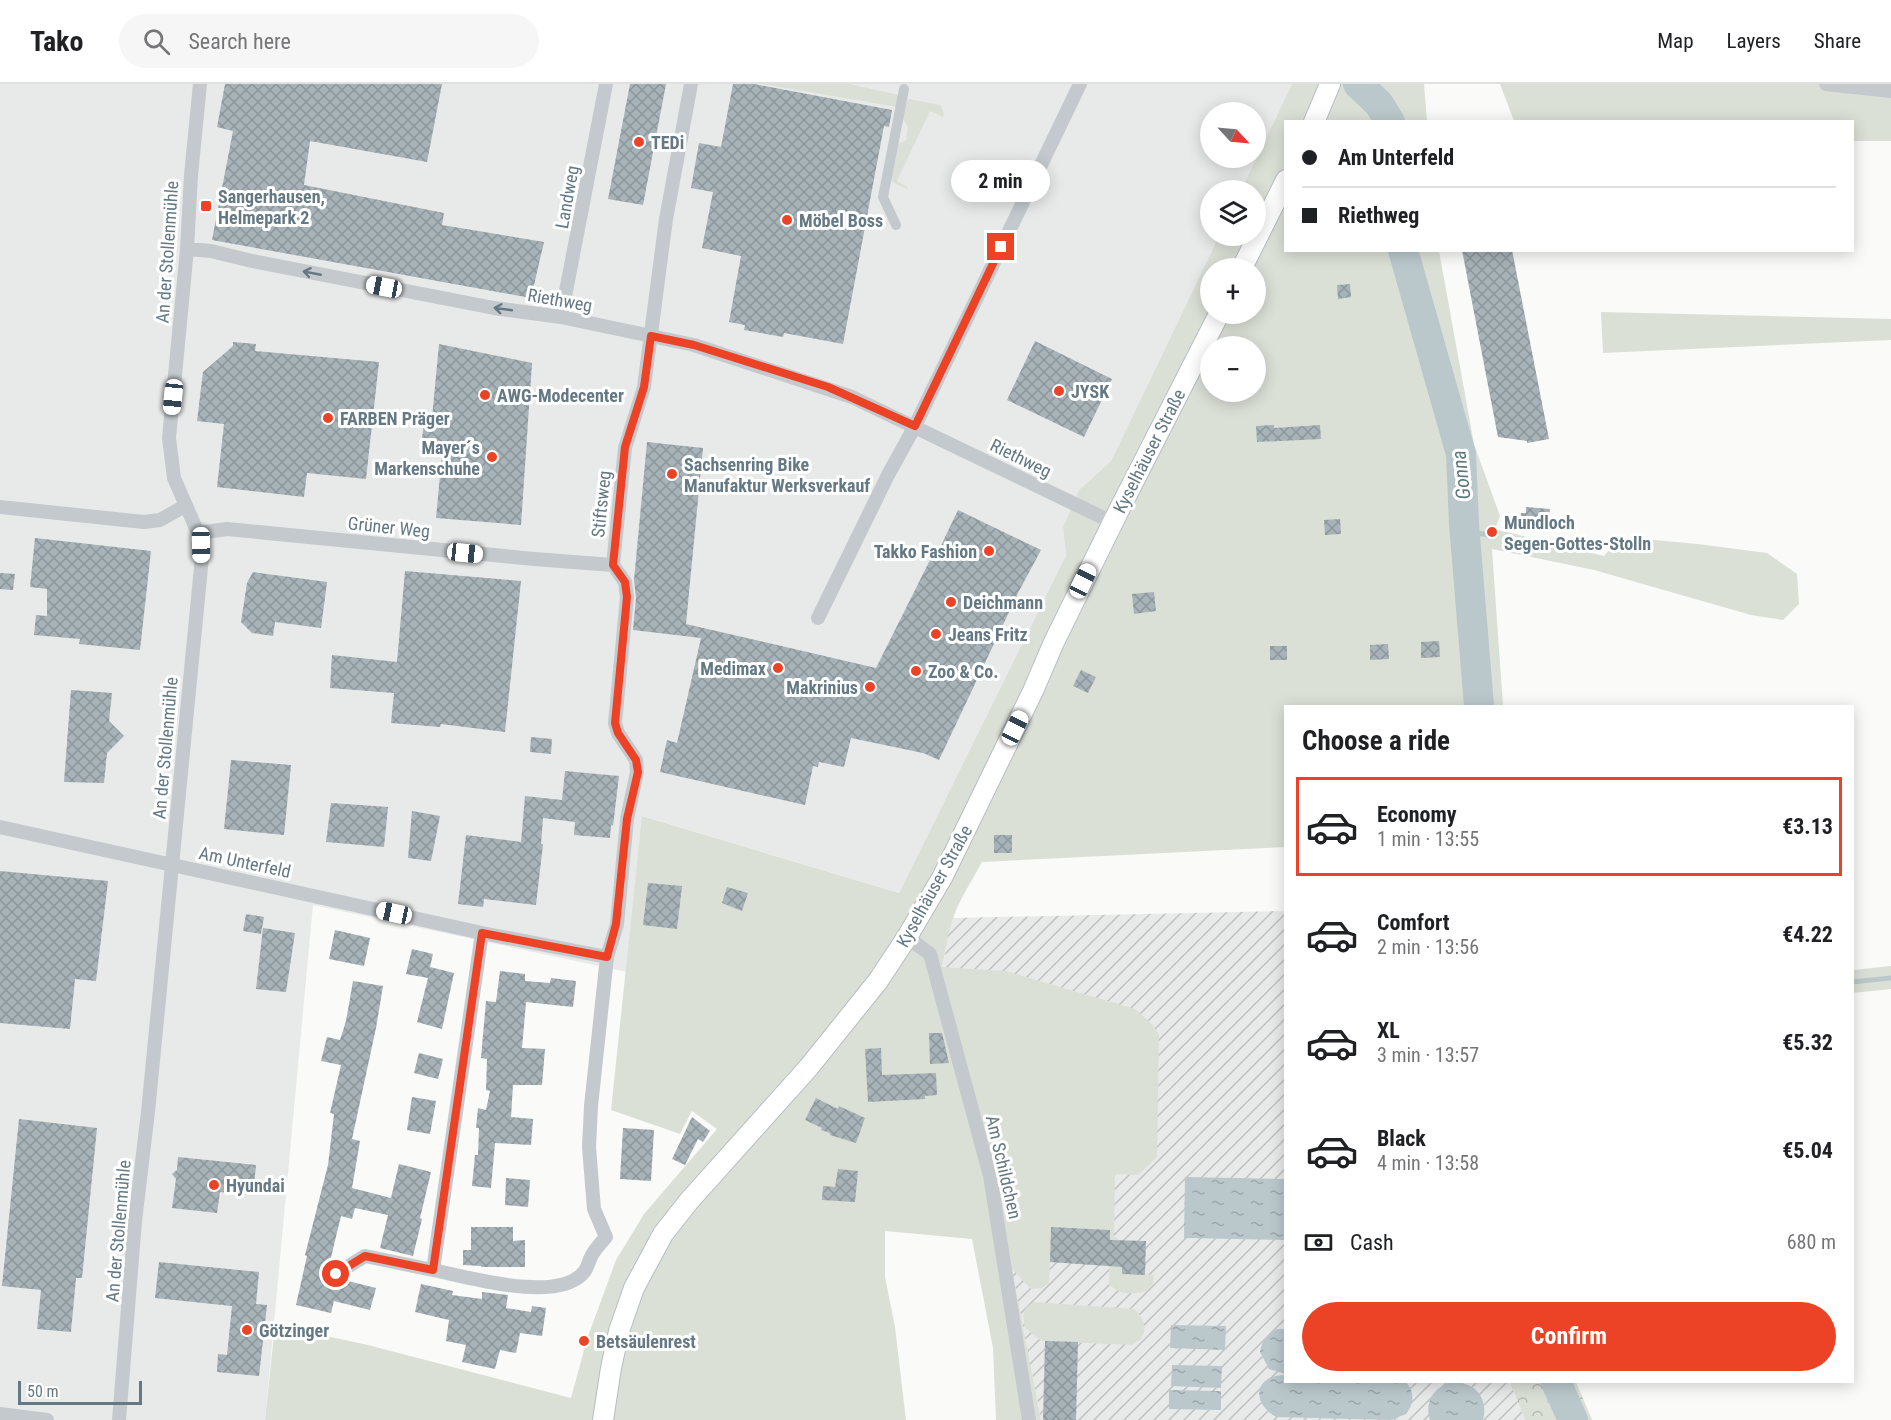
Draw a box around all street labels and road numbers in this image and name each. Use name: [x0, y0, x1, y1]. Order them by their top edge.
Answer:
street label: Landweg: [551, 164, 583, 230]
street label: An der Stollenmühle: [152, 180, 182, 324]
street label: Riethweg: [526, 284, 594, 316]
street label: Kyselhäuser Straße: [1109, 386, 1189, 516]
street label: Riethweg: [987, 434, 1055, 482]
street label: Stiftsweg: [587, 470, 615, 538]
street label: Grüner Weg: [347, 512, 431, 542]
street label: An der Stollenmühle: [148, 676, 182, 820]
street label: Kyselhäuser Straße: [892, 821, 976, 951]
street label: Am Unterfeld: [197, 842, 293, 882]
street label: Am Schildchen: [982, 1113, 1026, 1221]
street label: An der Stollenmühle: [101, 1159, 135, 1303]

